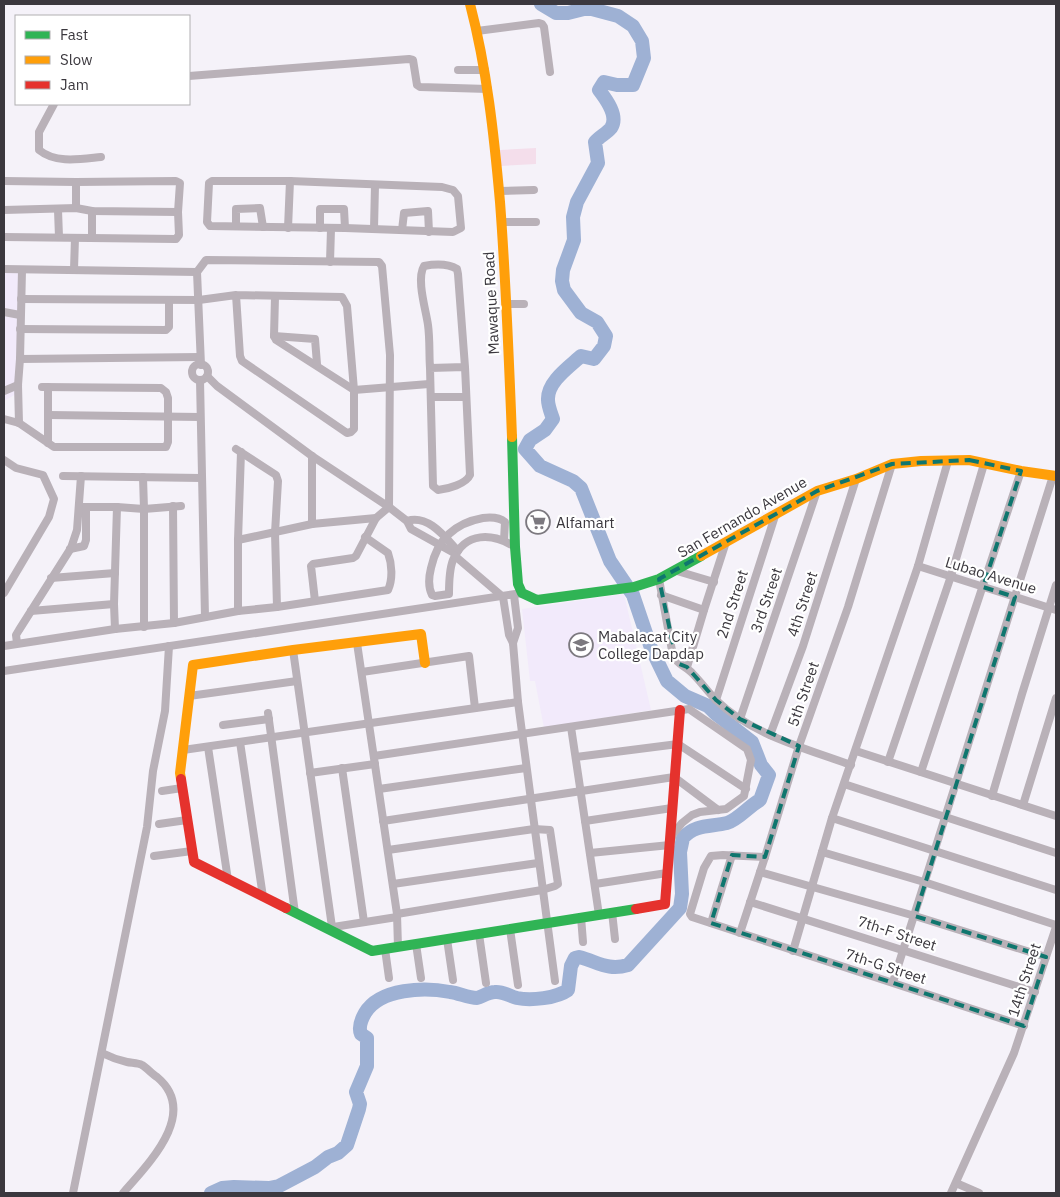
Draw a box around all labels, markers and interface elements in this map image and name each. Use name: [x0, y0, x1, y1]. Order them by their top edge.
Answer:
legend: [15, 15, 190, 105]
text: Fast: [60, 25, 88, 44]
text: Slow: [60, 50, 93, 69]
text: Jam: [60, 75, 89, 94]
street label: Mawaque Road: [479, 251, 503, 355]
street label: San Fernando Avenue: [674, 472, 810, 562]
supermarket icon: Alfamart: [525, 509, 551, 535]
place label: Alfamart: [556, 513, 615, 532]
street label: Lubao Avenue: [943, 552, 1039, 598]
street label: 3rd Street: [746, 565, 786, 635]
street label: 2nd Street: [712, 567, 752, 641]
street label: 4th Street: [783, 569, 821, 639]
place label: Mabalacat City College Dapdap: [598, 627, 704, 663]
school or university icon: Mabalacat City College Dapdap: [568, 632, 594, 658]
street label: 5th Street: [783, 659, 823, 729]
street label: 7th-F Street: [855, 911, 939, 955]
street label: 14th Street: [1003, 941, 1045, 1019]
street label: 7th-G Street: [843, 944, 929, 988]

